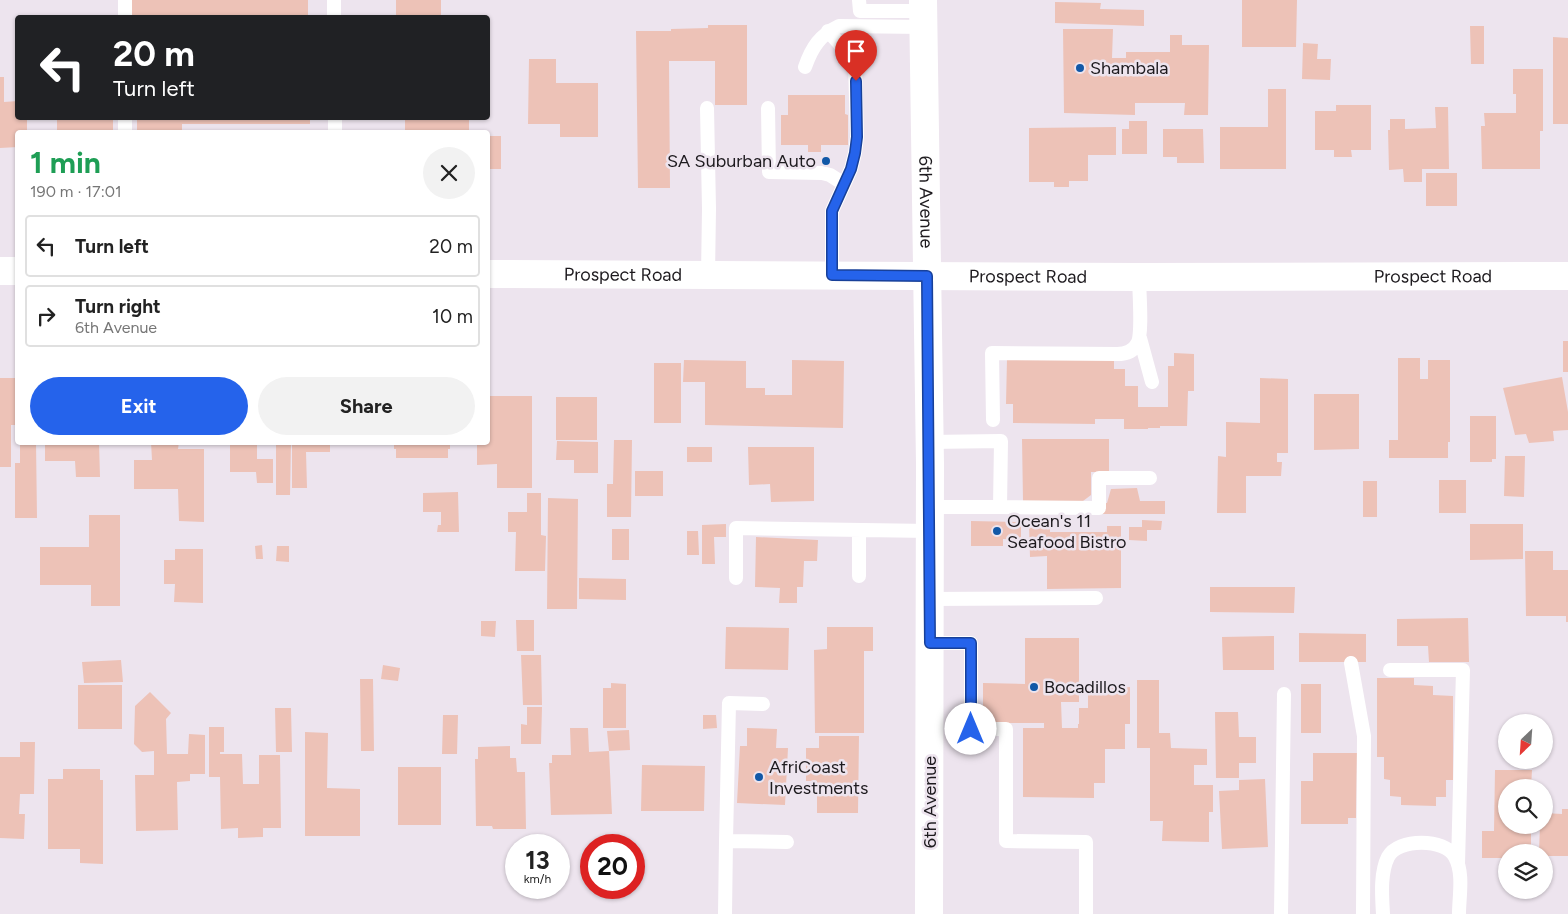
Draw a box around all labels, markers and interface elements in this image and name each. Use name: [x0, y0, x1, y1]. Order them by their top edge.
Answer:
pin: [835, 30, 877, 81]
text: 20 m: [113, 33, 195, 75]
icon: left: [30, 35, 95, 100]
icon: arrive: [842, 37, 870, 65]
place label: Shambala: [1090, 57, 1168, 79]
marker: Shambala: [1074, 62, 1086, 74]
text: Turn left: [113, 75, 195, 102]
text: 1 min: [30, 144, 101, 181]
button: close: [423, 147, 475, 199]
place label: SA Suburban Auto: [667, 150, 816, 172]
marker: SA Suburban Auto: [820, 155, 832, 167]
street label: 6th Avenue: [914, 156, 938, 249]
text: 190 m · 17:01: [30, 182, 122, 201]
icon: left: [32, 232, 60, 260]
text: Turn left: [75, 235, 149, 258]
text: 20 m: [429, 235, 473, 258]
street label: Prospect Road: [564, 263, 682, 286]
street label: Prospect Road: [969, 265, 1087, 288]
street label: Prospect Road: [1374, 265, 1492, 287]
text: Turn right: [75, 295, 161, 318]
icon: right: [32, 302, 60, 330]
text: 10 m: [432, 305, 473, 328]
text: 6th Avenue: [75, 318, 157, 337]
button: Exit: [30, 377, 248, 435]
button: Share: [258, 377, 475, 435]
place label: Ocean's 11 Seafood Bistro: [1007, 510, 1126, 553]
marker: Ocean's 11 Seafood Bistro: [991, 525, 1003, 537]
place label: Bocadillos: [1044, 676, 1126, 698]
marker: Bocadillos: [1028, 681, 1040, 693]
position arrow: [944, 702, 996, 754]
north arrow: [1498, 714, 1552, 769]
map controls: [1498, 714, 1553, 899]
place label: AfriCoast Investments: [769, 756, 868, 799]
street label: 6th Avenue: [919, 756, 941, 848]
marker: AfriCoast Investments: [753, 771, 765, 783]
button: search: [1498, 779, 1553, 834]
speed limit sign: 20: [580, 834, 645, 899]
button: layers: [1498, 844, 1553, 899]
text: 13: [525, 845, 550, 875]
text: km/h: [524, 872, 551, 886]

